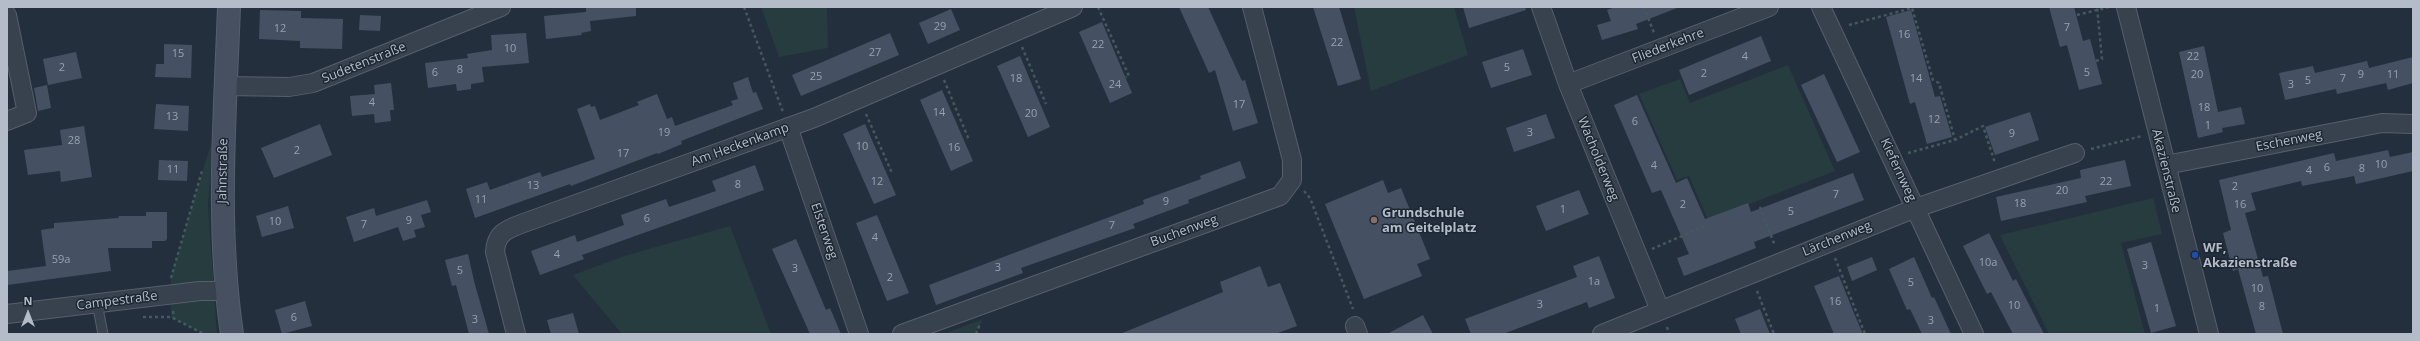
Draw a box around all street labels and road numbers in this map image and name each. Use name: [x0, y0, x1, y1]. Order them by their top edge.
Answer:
street label: Fliederkehre: [1630, 25, 1706, 67]
street label: Sudetenstraße: [320, 39, 408, 87]
street label: Wacholderweg: [1574, 115, 1622, 203]
street label: Am Heckenkamp: [689, 120, 791, 170]
street label: Eschenweg: [2254, 127, 2324, 155]
street label: Akazienstraße: [2148, 128, 2184, 214]
street label: Kiefernweg: [1877, 136, 1919, 204]
street label: Jahnstraße: [215, 138, 231, 204]
street label: Elsterweg: [807, 201, 841, 261]
street label: Buchenweg: [1148, 212, 1220, 250]
street label: Lärchenweg: [1800, 218, 1874, 260]
street label: Campestraße: [76, 288, 158, 314]

